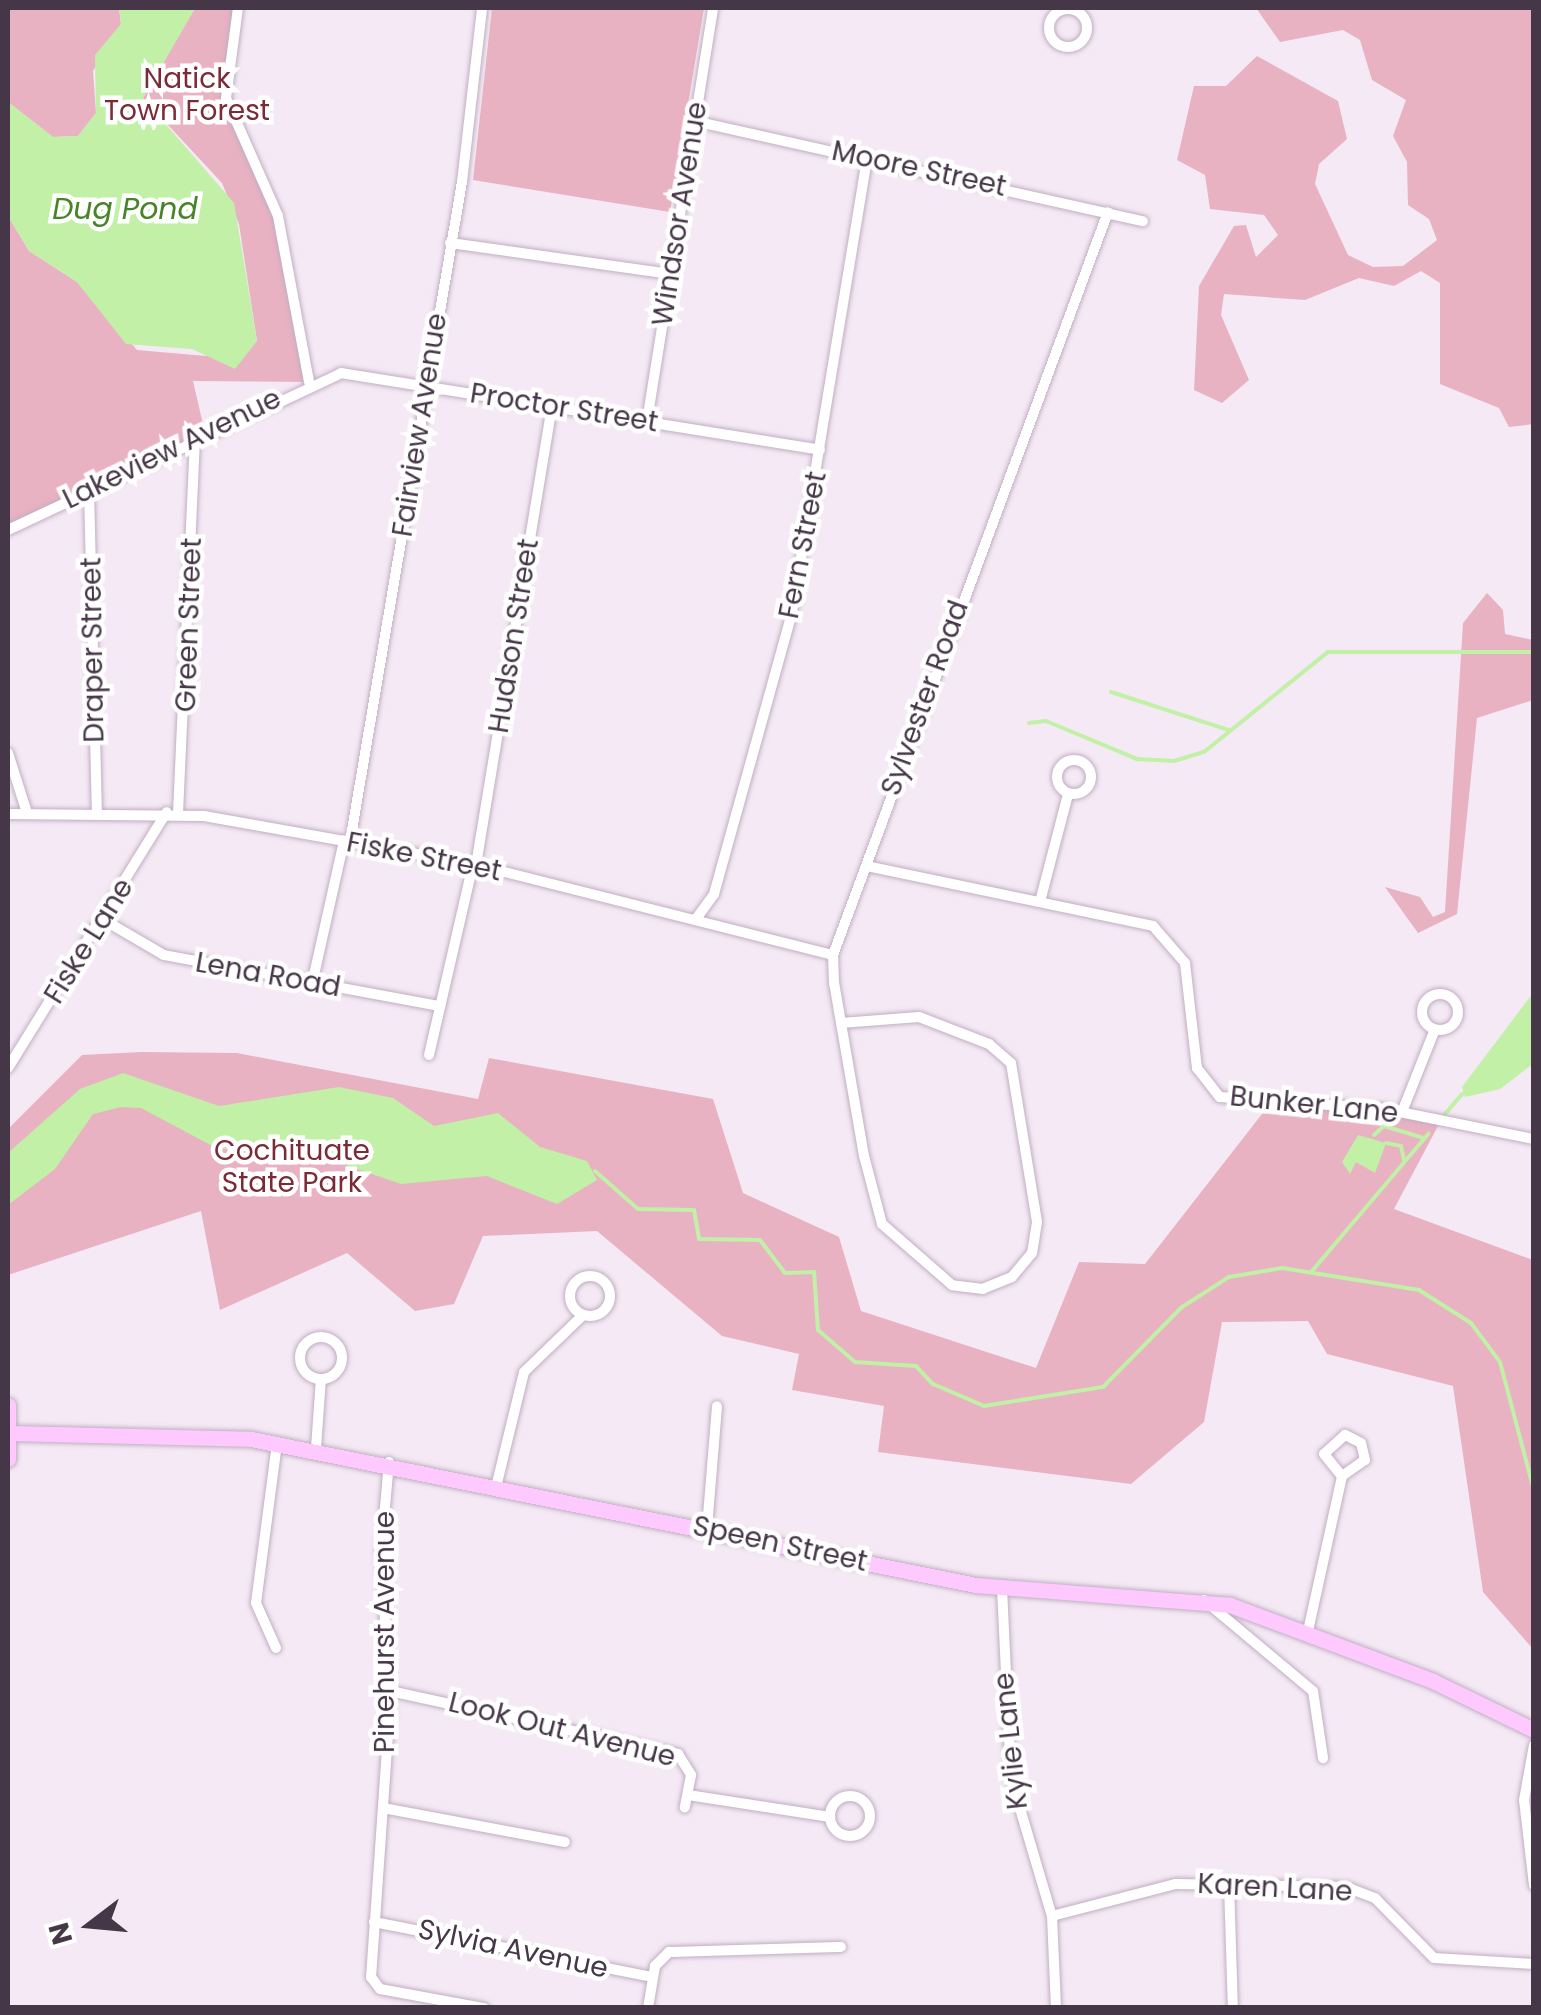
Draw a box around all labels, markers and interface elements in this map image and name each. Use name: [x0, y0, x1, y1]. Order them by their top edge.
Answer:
park label: Natick Town Forest: [104, 62, 270, 128]
street label: Windsor Avenue: [646, 99, 714, 329]
street label: Moore Street: [829, 134, 1009, 204]
water label: Dug Pond: [52, 191, 198, 227]
street label: Fairview Avenue: [386, 311, 454, 539]
street label: Proctor Street: [468, 377, 660, 439]
street label: Lakeview Avenue: [58, 382, 286, 516]
street label: Fern Street: [772, 469, 834, 621]
street label: Green Street: [169, 537, 209, 713]
street label: Hudson Street: [482, 537, 546, 735]
street label: Draper Street: [75, 557, 111, 743]
street label: Sylvester Road: [874, 596, 976, 800]
street label: Fiske Street: [344, 826, 504, 888]
street label: Fiske Lane: [37, 872, 141, 1010]
street label: Lena Road: [193, 946, 343, 1004]
street label: Bunker Lane: [1228, 1079, 1400, 1131]
park label: Cochituate State Park: [214, 1134, 370, 1200]
street label: Speen Street: [690, 1509, 870, 1579]
street label: Pinehurst Avenue: [368, 1511, 402, 1753]
street label: Kylie Lane: [987, 1671, 1035, 1811]
street label: Look Out Avenue: [445, 1686, 679, 1774]
street label: Karen Lane: [1197, 1867, 1353, 1909]
north arrow: [40, 1875, 140, 1975]
street label: Sylvia Avenue: [415, 1912, 611, 1986]
text: N: [39, 1918, 82, 1949]

